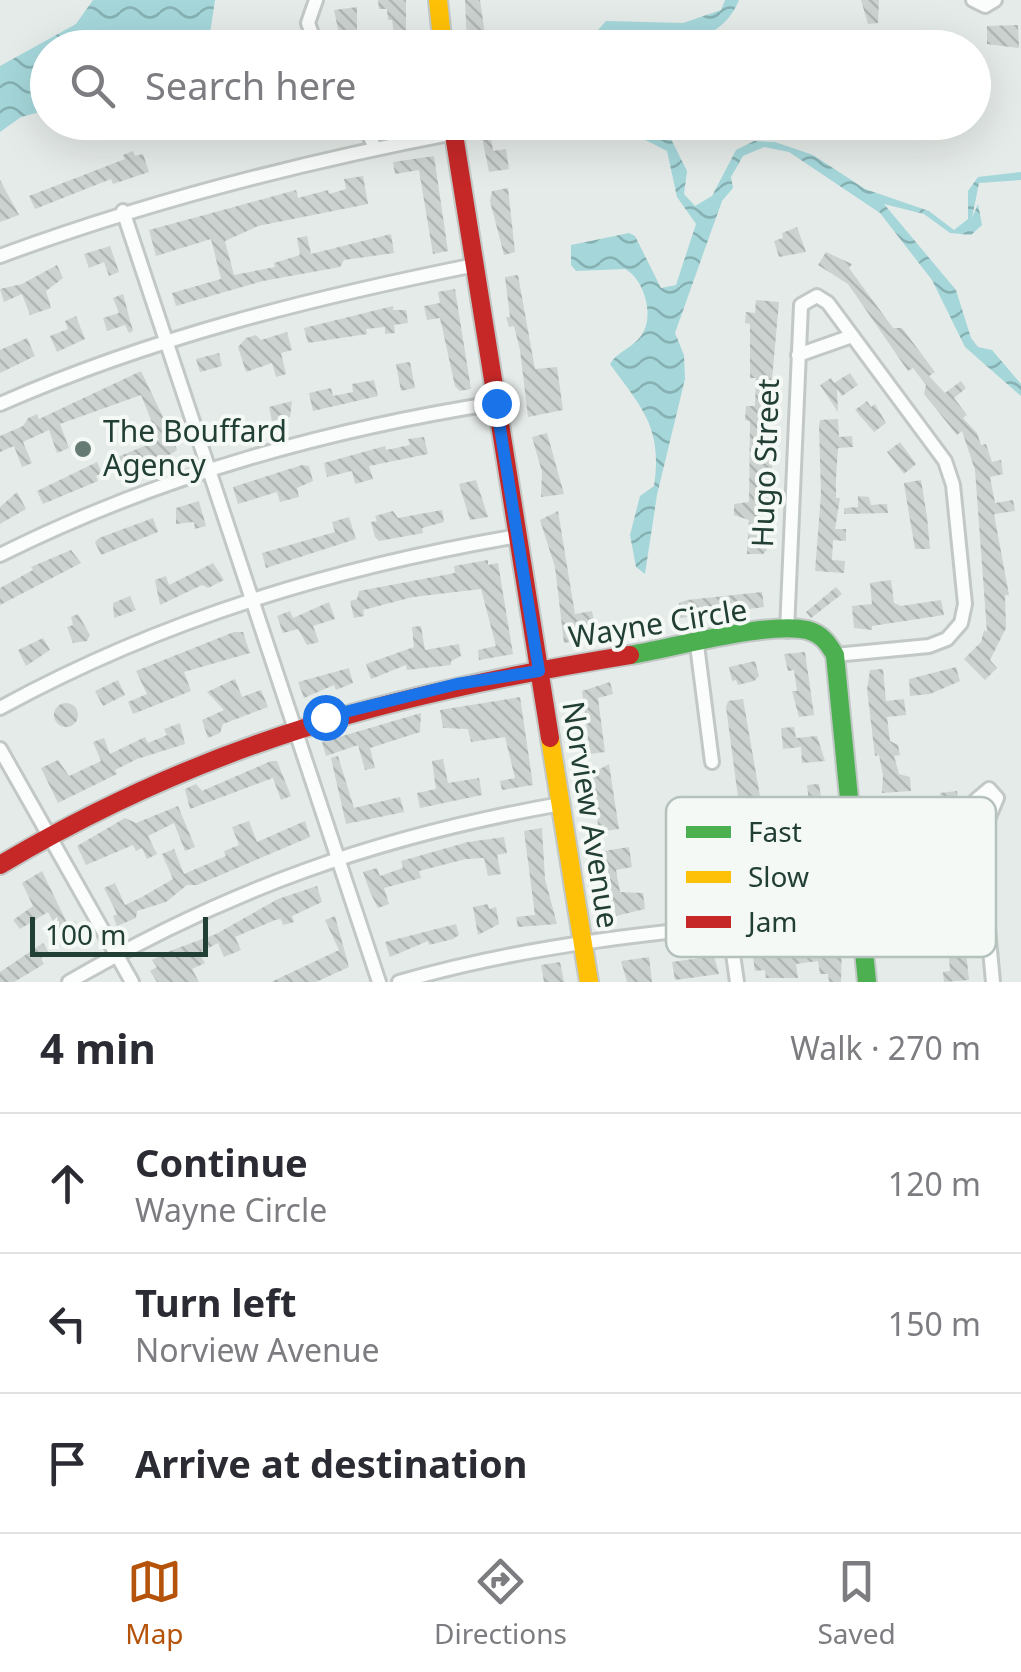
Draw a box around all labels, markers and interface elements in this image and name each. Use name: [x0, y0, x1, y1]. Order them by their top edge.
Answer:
search box: [30, 30, 991, 140]
icon: search: [65, 58, 120, 113]
text: Search here: [145, 59, 356, 111]
street label: Hugo Street: [741, 378, 788, 548]
route end: [474, 381, 520, 427]
place label: The Bouffard Agency: [103, 410, 287, 485]
marker: The Bouffard Agency: [72, 438, 94, 460]
street label: Wayne Circle: [566, 588, 750, 657]
route start: [303, 695, 349, 741]
street label: Norview Avenue: [553, 698, 630, 931]
legend: [666, 797, 996, 957]
text: Fast: [748, 812, 802, 850]
text: Slow: [748, 857, 809, 895]
text: Jam: [745, 902, 798, 940]
scale bar: [30, 912, 208, 956]
text: 100 m: [45, 915, 127, 953]
text: 4 min: [40, 1019, 156, 1076]
text: Walk · 270 m: [790, 1026, 981, 1069]
text: Continue: [135, 1136, 308, 1188]
icon: ahead: [40, 1156, 95, 1211]
text: 120 m: [888, 1162, 981, 1205]
text: Wayne Circle: [135, 1188, 327, 1231]
text: Turn left: [135, 1276, 297, 1328]
icon: left: [40, 1296, 95, 1351]
text: 150 m: [888, 1302, 981, 1345]
text: Norview Avenue: [135, 1328, 380, 1371]
icon: arrive: [40, 1436, 95, 1491]
text: Arrive at destination: [135, 1437, 527, 1489]
tab: Map: [125, 1554, 184, 1652]
tab: Directions: [434, 1554, 567, 1652]
tab: Saved: [817, 1554, 896, 1652]

